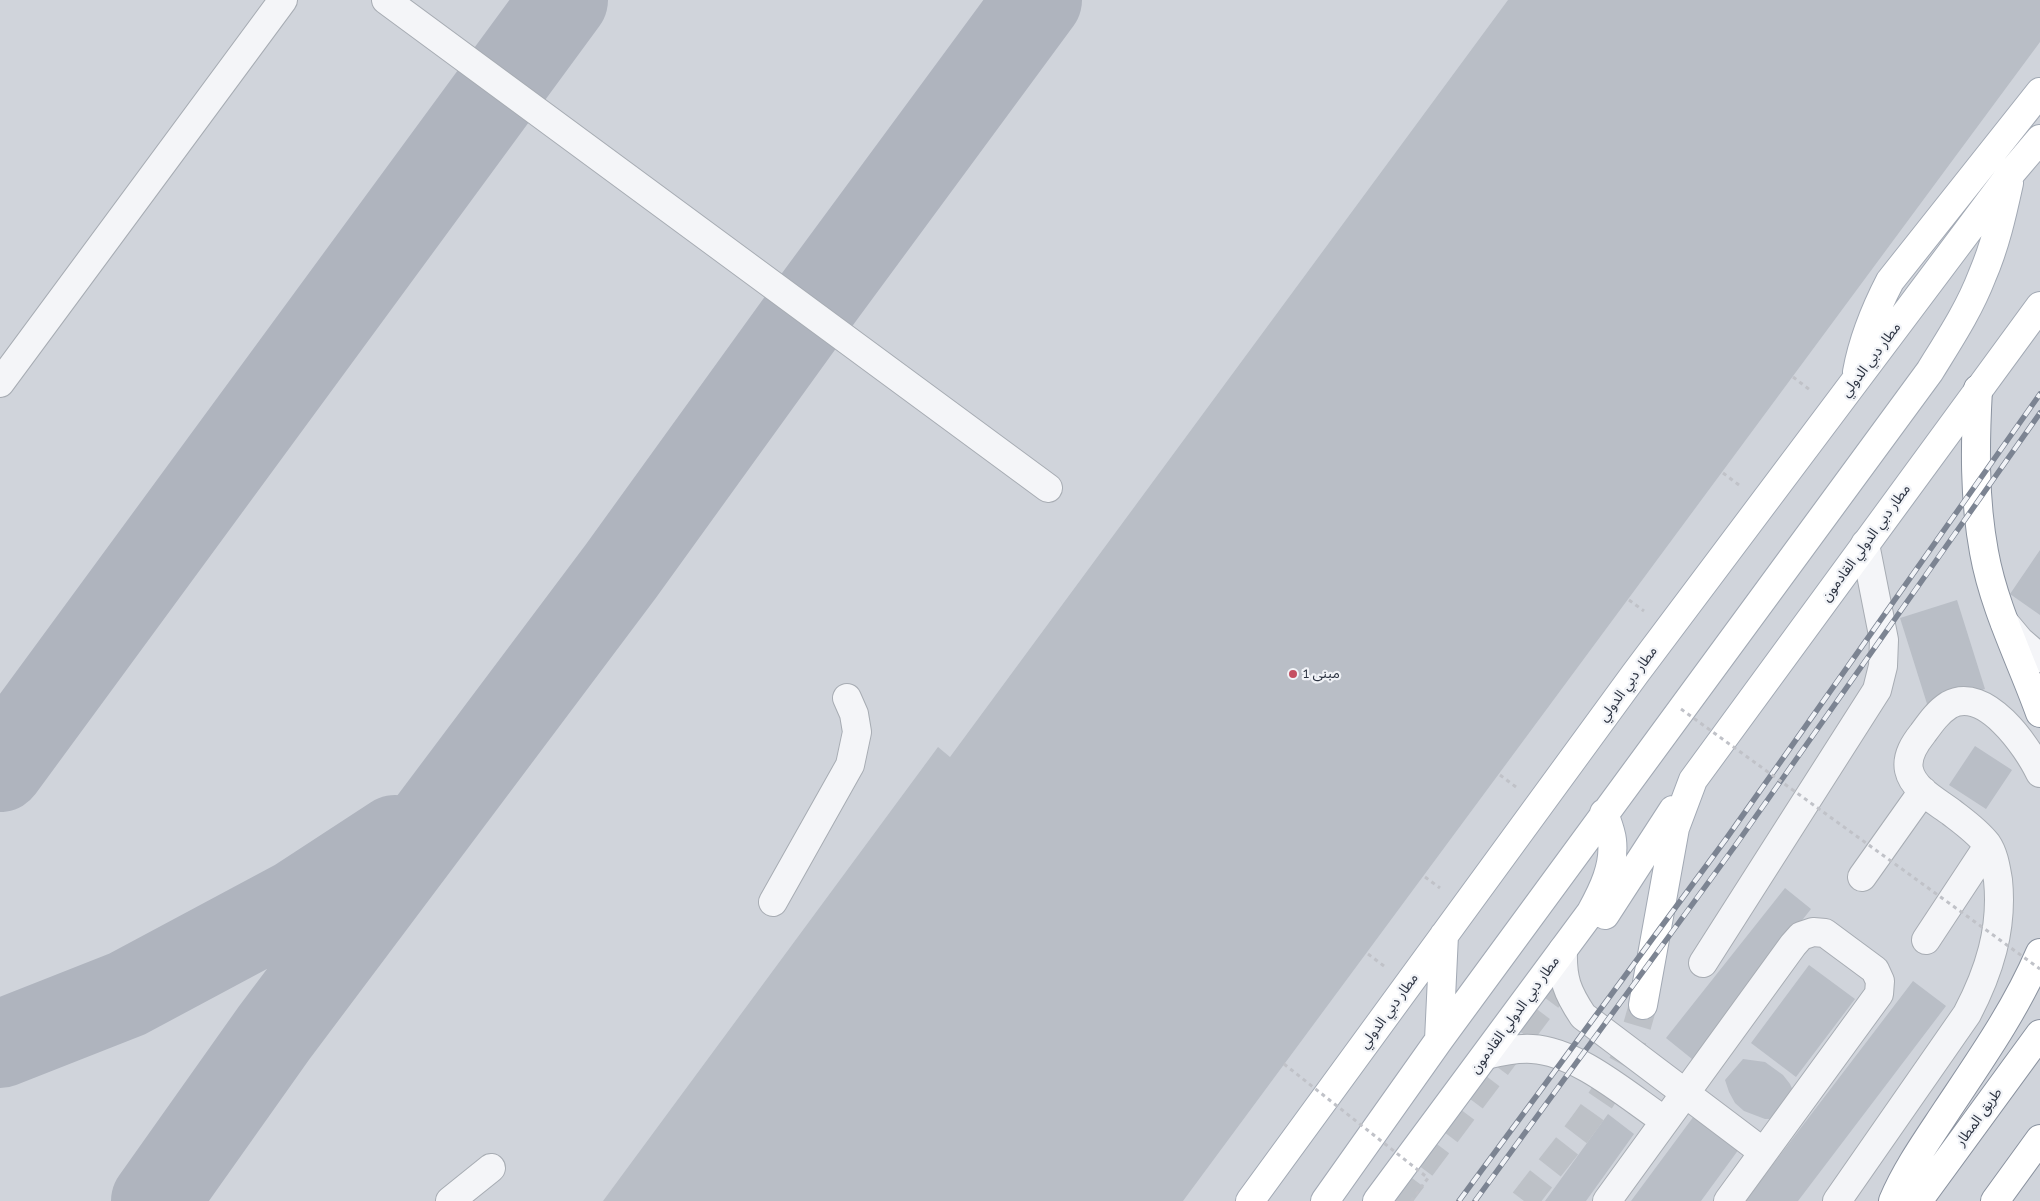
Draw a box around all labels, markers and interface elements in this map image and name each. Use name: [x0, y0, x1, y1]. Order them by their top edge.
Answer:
street label: مطار دبي الدولي: [1838, 319, 1904, 401]
street label: مطار دبي الدولي القادمون: [1818, 481, 1914, 605]
street label: مطار دبي الدولي: [1595, 643, 1661, 725]
place label: مبنى 1: [1303, 666, 1340, 682]
marker: مبنى 1: [1287, 668, 1299, 680]
street label: مطار دبي الدولي القادمون: [1467, 953, 1563, 1077]
street label: مطار دبي الدولي: [1356, 970, 1422, 1052]
street label: طريق المطار: [1952, 1085, 2006, 1149]

